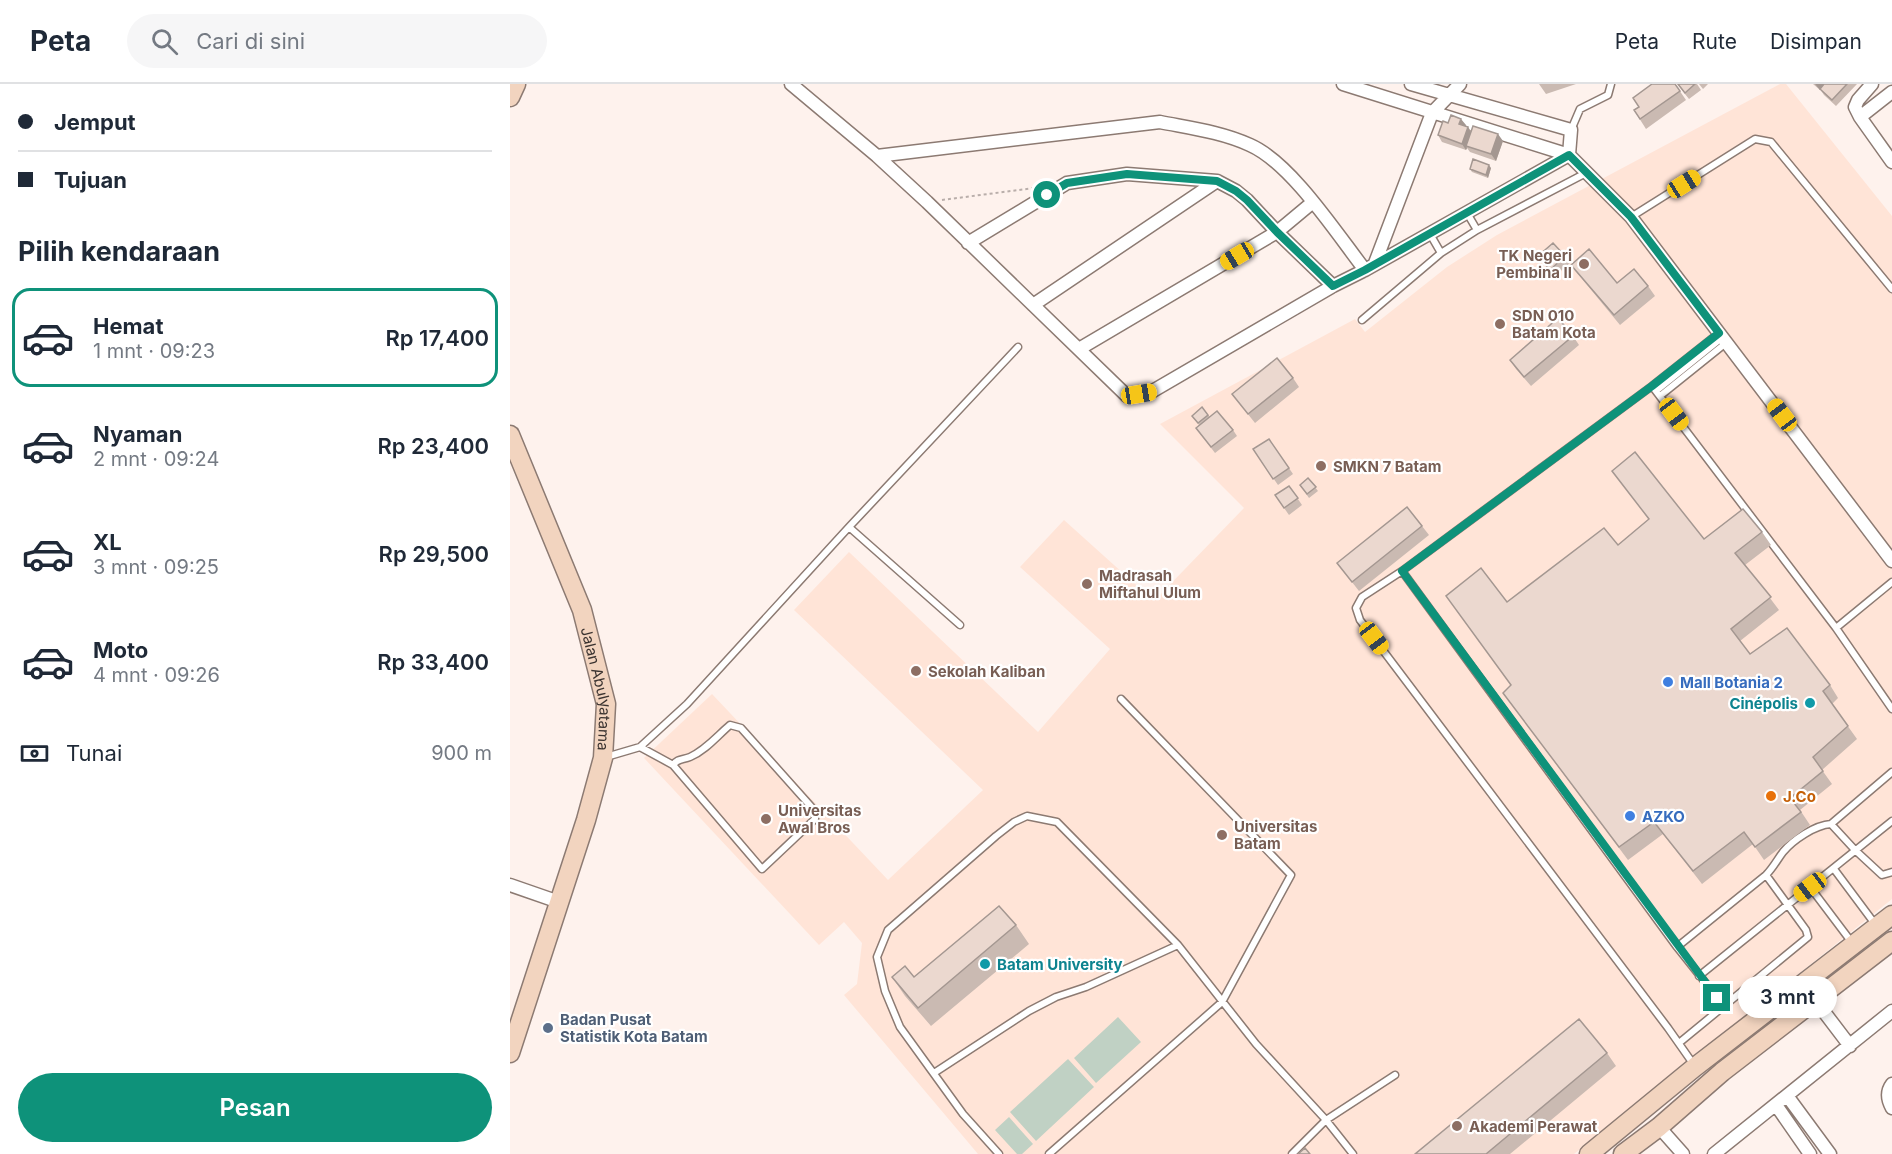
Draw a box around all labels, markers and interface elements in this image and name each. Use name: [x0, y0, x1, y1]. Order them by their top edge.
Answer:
search box: [127, 14, 547, 68]
text: Peta: [30, 24, 91, 58]
icon: search: [148, 25, 181, 58]
text: Cari di sini: [196, 28, 305, 54]
text: Peta: [1615, 29, 1659, 54]
text: Rute: [1692, 29, 1737, 54]
text: Disimpan: [1770, 29, 1862, 54]
text: Jemput: [54, 109, 136, 135]
text: Tujuan: [54, 167, 127, 193]
car: [1664, 167, 1704, 201]
route start: [1033, 181, 1060, 208]
text: Pilih kendaraan: [18, 235, 220, 268]
car: [1217, 239, 1257, 273]
place label: TK Negeri Pembina II: [1496, 246, 1572, 282]
marker: TK Negeri Pembina II: [1577, 257, 1591, 271]
place label: SDN 010 Batam Kota: [1512, 306, 1596, 342]
icon: car: [21, 311, 75, 365]
text: Hemat: [93, 313, 163, 339]
marker: SDN 010 Batam Kota: [1493, 317, 1507, 331]
text: Rp 17,400: [385, 325, 489, 351]
text: 1 mnt · 09:23: [93, 339, 215, 363]
car: [1120, 382, 1158, 406]
car: [1656, 394, 1692, 434]
car: [1764, 395, 1800, 435]
icon: car: [21, 419, 75, 473]
text: Nyaman: [93, 421, 182, 447]
text: Rp 23,400: [377, 433, 489, 459]
text: 2 mnt · 09:24: [93, 447, 219, 471]
place label: SMKN 7 Batam: [1333, 457, 1441, 476]
marker: SMKN 7 Batam: [1314, 459, 1328, 473]
icon: car: [21, 527, 75, 581]
text: XL: [93, 529, 122, 555]
text: Rp 29,500: [379, 541, 489, 567]
text: 3 mnt · 09:25: [93, 555, 219, 579]
place label: Madrasah Miftahul Ulum: [1099, 566, 1201, 602]
marker: Madrasah Miftahul Ulum: [1080, 577, 1094, 591]
car: [1356, 618, 1392, 658]
street label: Jalan Abulyatama: [577, 625, 616, 751]
icon: car: [21, 635, 75, 689]
text: Moto: [93, 637, 148, 663]
text: Rp 33,400: [377, 649, 489, 675]
place label: Sekolah Kaliban: [928, 662, 1045, 681]
text: 4 mnt · 09:26: [93, 663, 220, 687]
marker: Sekolah Kaliban: [909, 664, 923, 678]
place label: Mall Botania 2: [1680, 673, 1783, 692]
marker: Mall Botania 2: [1661, 675, 1675, 689]
place label: Cinépolis: [1729, 694, 1798, 713]
marker: Cinépolis: [1803, 696, 1817, 710]
icon: cash: [18, 737, 51, 770]
text: Tunai: [66, 740, 122, 766]
text: 900 m: [431, 741, 492, 765]
place label: J.Co: [1783, 787, 1816, 806]
marker: J.Co: [1764, 789, 1778, 803]
place label: Universitas Awal Bros: [778, 801, 861, 837]
place label: AZKO: [1642, 807, 1685, 826]
marker: AZKO: [1623, 809, 1637, 823]
marker: Universitas Awal Bros: [759, 812, 773, 826]
place label: Universitas Batam: [1234, 817, 1317, 853]
marker: Universitas Batam: [1215, 828, 1229, 842]
car: [1790, 869, 1830, 905]
place label: Batam University: [997, 955, 1123, 974]
marker: Batam University: [978, 957, 992, 971]
callout: 3 mnt: [1738, 977, 1837, 1019]
route end: [1703, 984, 1730, 1011]
text: 3 mnt: [1760, 985, 1815, 1009]
place label: Badan Pusat Statistik Kota Batam: [560, 1010, 708, 1046]
marker: Badan Pusat Statistik Kota Batam: [541, 1021, 555, 1035]
button: Pesan: [18, 1073, 492, 1142]
place label: Akademi Perawat: [1469, 1117, 1598, 1136]
marker: Akademi Perawat: [1450, 1119, 1464, 1133]

